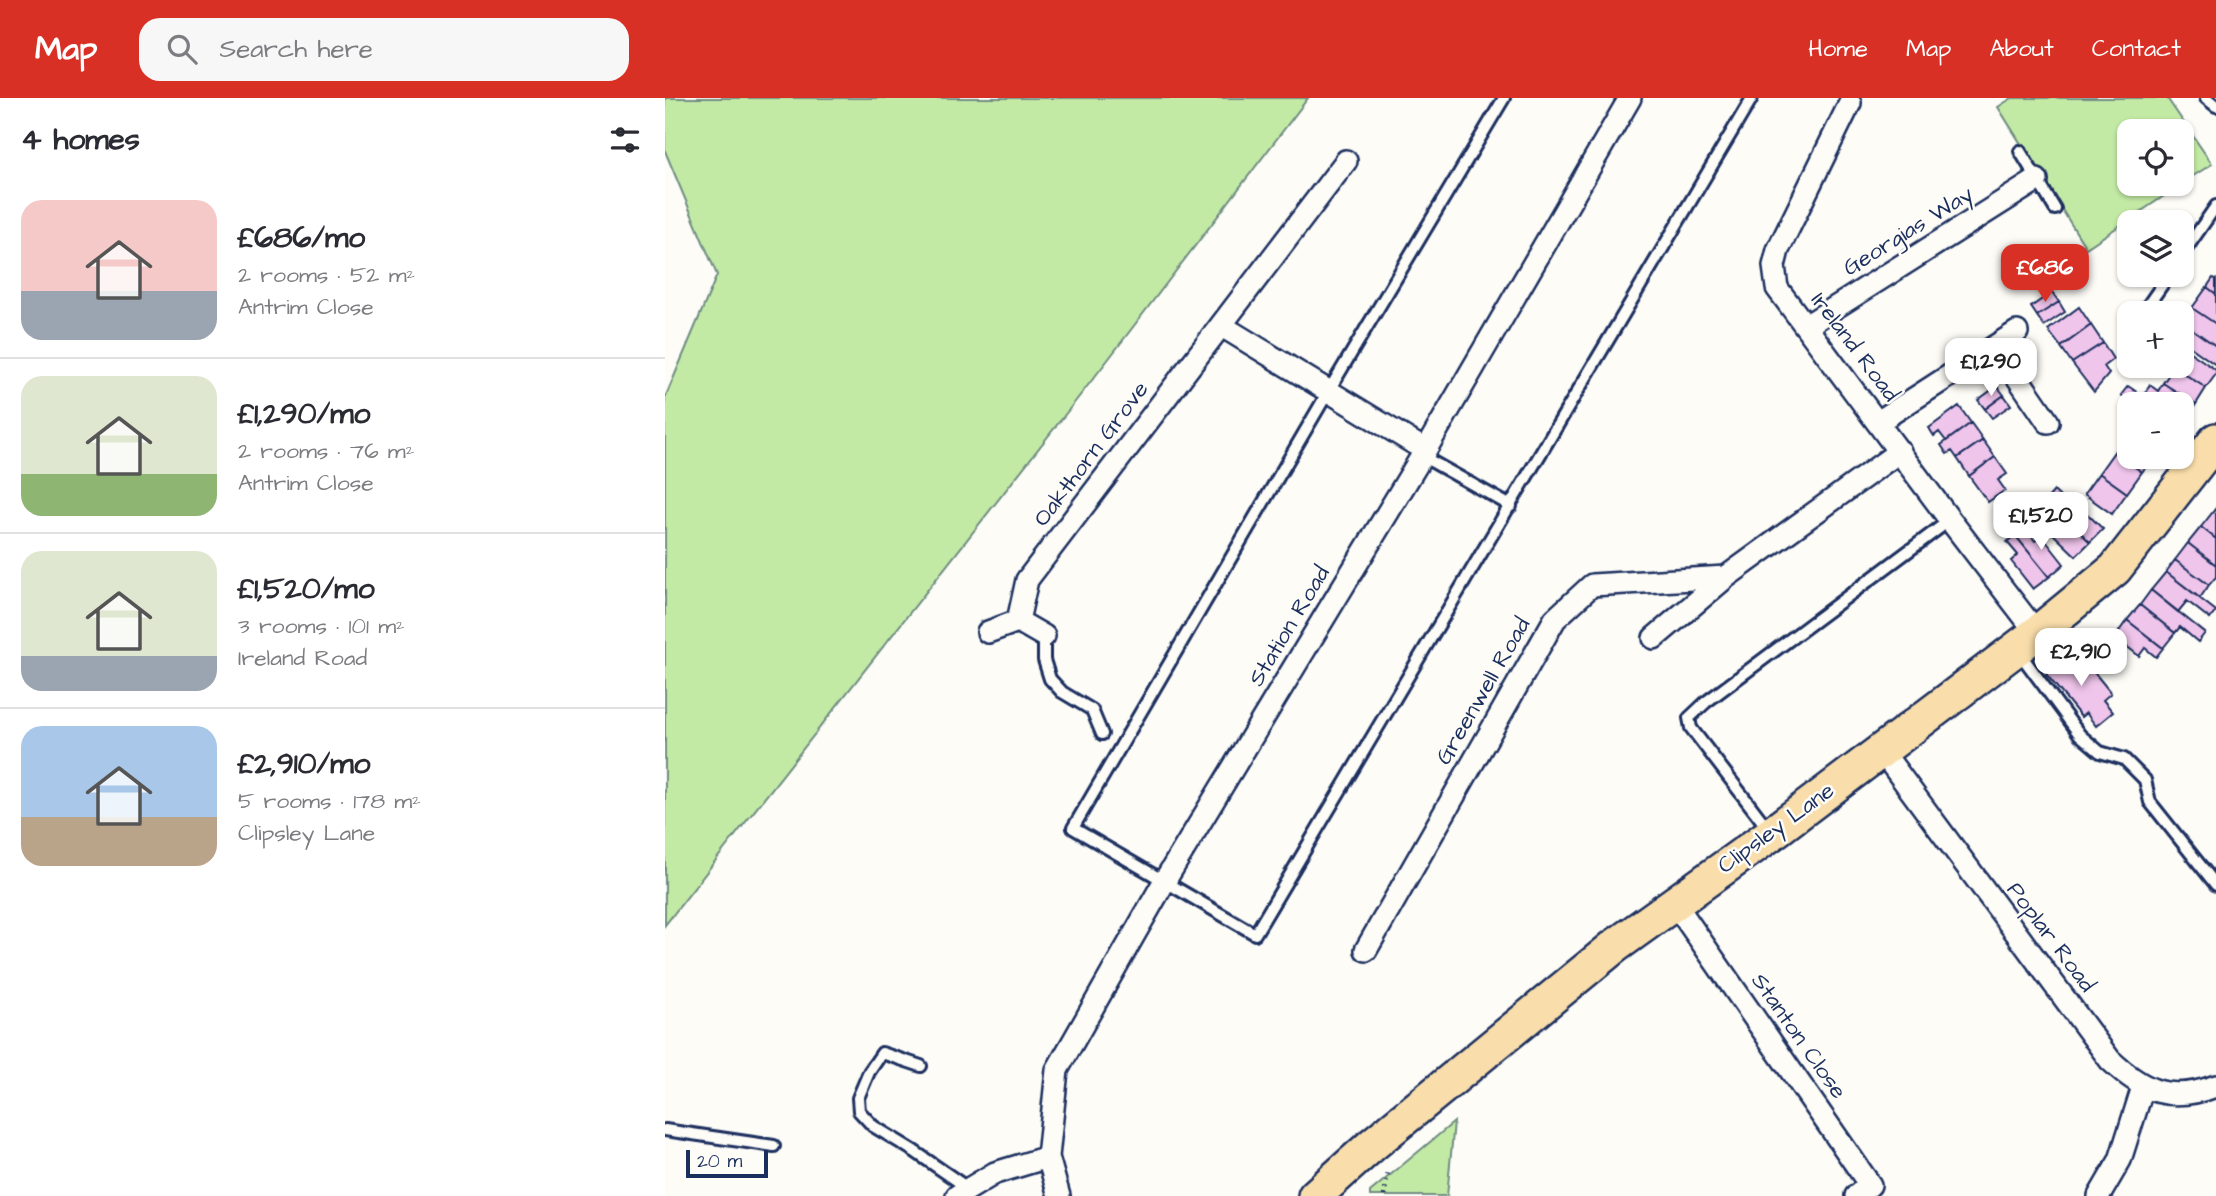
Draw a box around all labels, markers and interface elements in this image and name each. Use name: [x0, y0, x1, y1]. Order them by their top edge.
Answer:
search box: [139, 18, 629, 81]
text: Map: [35, 26, 97, 72]
icon: search: [163, 30, 201, 68]
text: Search here: [219, 31, 373, 67]
text: Home: [1808, 32, 1868, 66]
text: Map: [1906, 32, 1951, 66]
text: About: [1989, 32, 2054, 66]
text: Contact: [2092, 32, 2181, 66]
text: 4 homes: [21, 119, 140, 161]
map controls: [2117, 119, 2194, 469]
button: locate: [2117, 119, 2194, 196]
icon: filters: [606, 121, 644, 159]
street label: Georgias Way: [1837, 178, 1980, 285]
button: layers: [2117, 210, 2194, 287]
text: £686/mo: [238, 217, 365, 259]
icon: home: [77, 228, 161, 312]
pin: £686: [2004, 244, 2086, 304]
text: £686: [2017, 251, 2073, 283]
text: 2 rooms · 52 m²: [238, 259, 415, 291]
street label: Ireland Road: [1803, 286, 1907, 408]
text: Antrim Close: [238, 291, 374, 323]
button: +: [2117, 301, 2194, 378]
pin: £1,290: [1934, 338, 2048, 398]
text: £1,290: [1961, 345, 2021, 377]
street label: Oakthorn Grove: [1026, 375, 1156, 533]
button: −: [2117, 392, 2194, 469]
text: £1,290/mo: [238, 393, 370, 435]
icon: home: [77, 404, 161, 488]
text: 2 rooms · 76 m²: [238, 435, 414, 467]
text: Antrim Close: [238, 467, 374, 499]
pin: £1,520: [1984, 492, 2098, 552]
text: £1,520: [2009, 499, 2073, 531]
street label: Station Road: [1241, 560, 1338, 692]
text: £1,520/mo: [238, 568, 375, 610]
icon: home: [77, 579, 161, 663]
text: 3 rooms · 101 m²: [238, 610, 405, 642]
street label: Greenwell Road: [1428, 611, 1538, 771]
pin: £2,910: [2024, 628, 2138, 688]
text: £2,910: [2051, 635, 2111, 667]
text: Ireland Road: [238, 642, 367, 674]
text: £2,910/mo: [238, 743, 370, 785]
icon: home: [77, 754, 161, 838]
street label: Clipsley Lane: [1711, 775, 1841, 882]
text: 5 rooms · 178 m²: [238, 785, 421, 817]
text: Clipsley Lane: [238, 817, 375, 849]
street label: Poplar Road: [1999, 875, 2103, 999]
street label: Stanton Close: [1744, 967, 1854, 1105]
scale bar: [686, 1147, 768, 1179]
text: 20 m: [697, 1148, 742, 1175]

